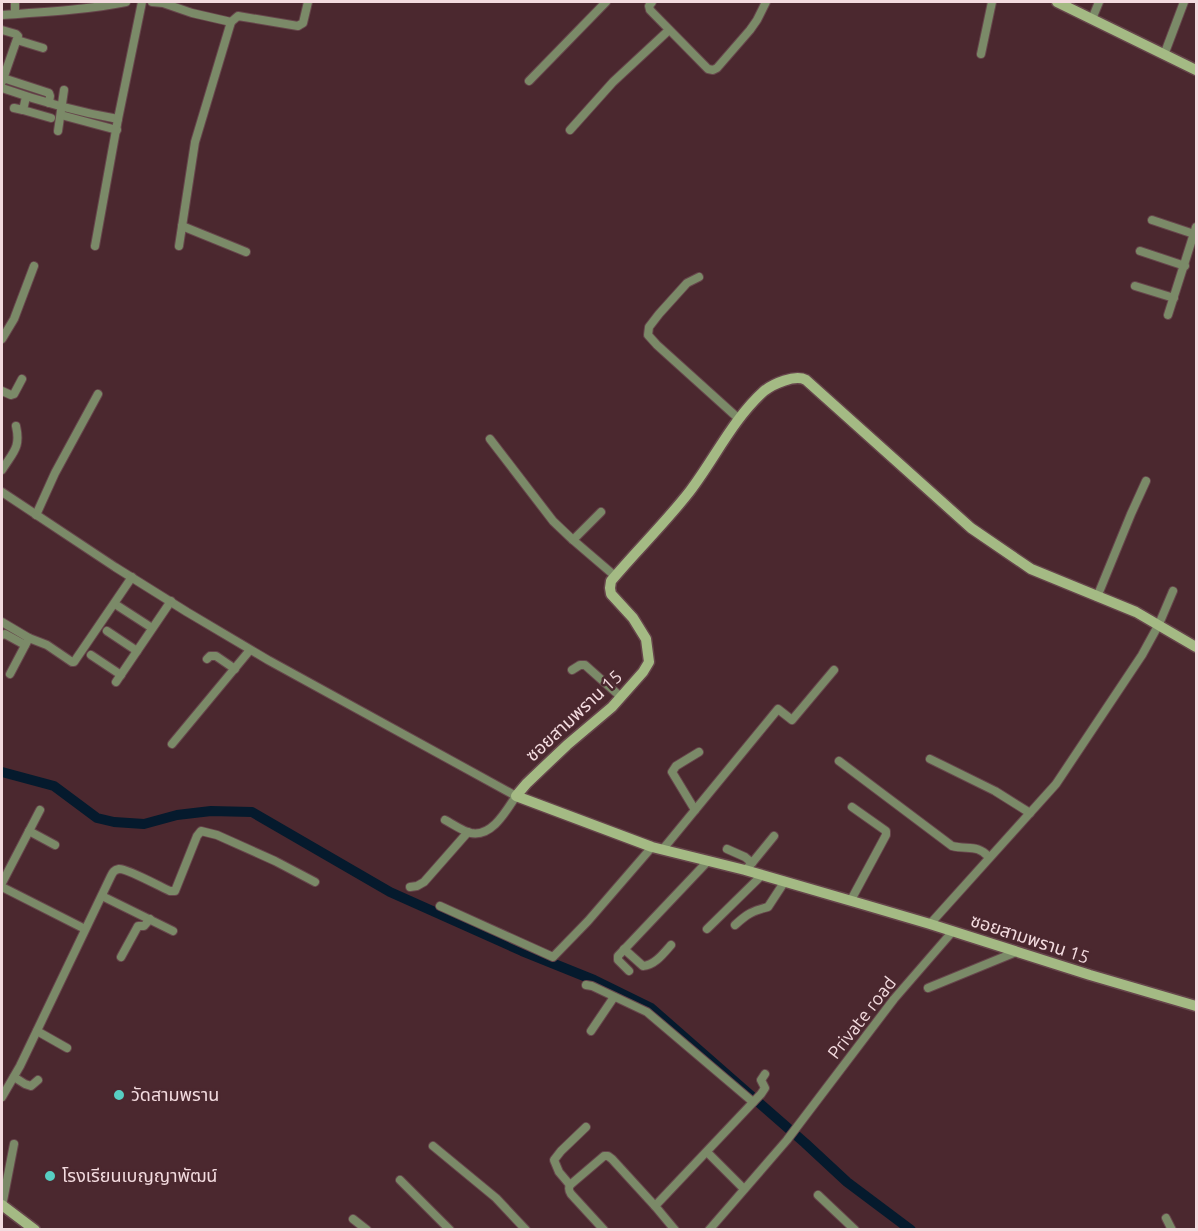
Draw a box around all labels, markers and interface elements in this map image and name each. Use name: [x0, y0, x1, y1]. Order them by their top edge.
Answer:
street label: ซอยสามพราน 15: [521, 666, 625, 765]
street label: ซอยสามพราน 15: [968, 909, 1092, 967]
street label: Private road: [823, 973, 899, 1062]
place label: วัดสามพราน: [131, 1084, 219, 1104]
marker: วัดสามพราน: [112, 1088, 126, 1102]
place label: โรงเรียนเบญญาพัฒน์: [62, 1165, 217, 1185]
marker: โรงเรียนเบญญาพัฒน์: [43, 1169, 57, 1183]

